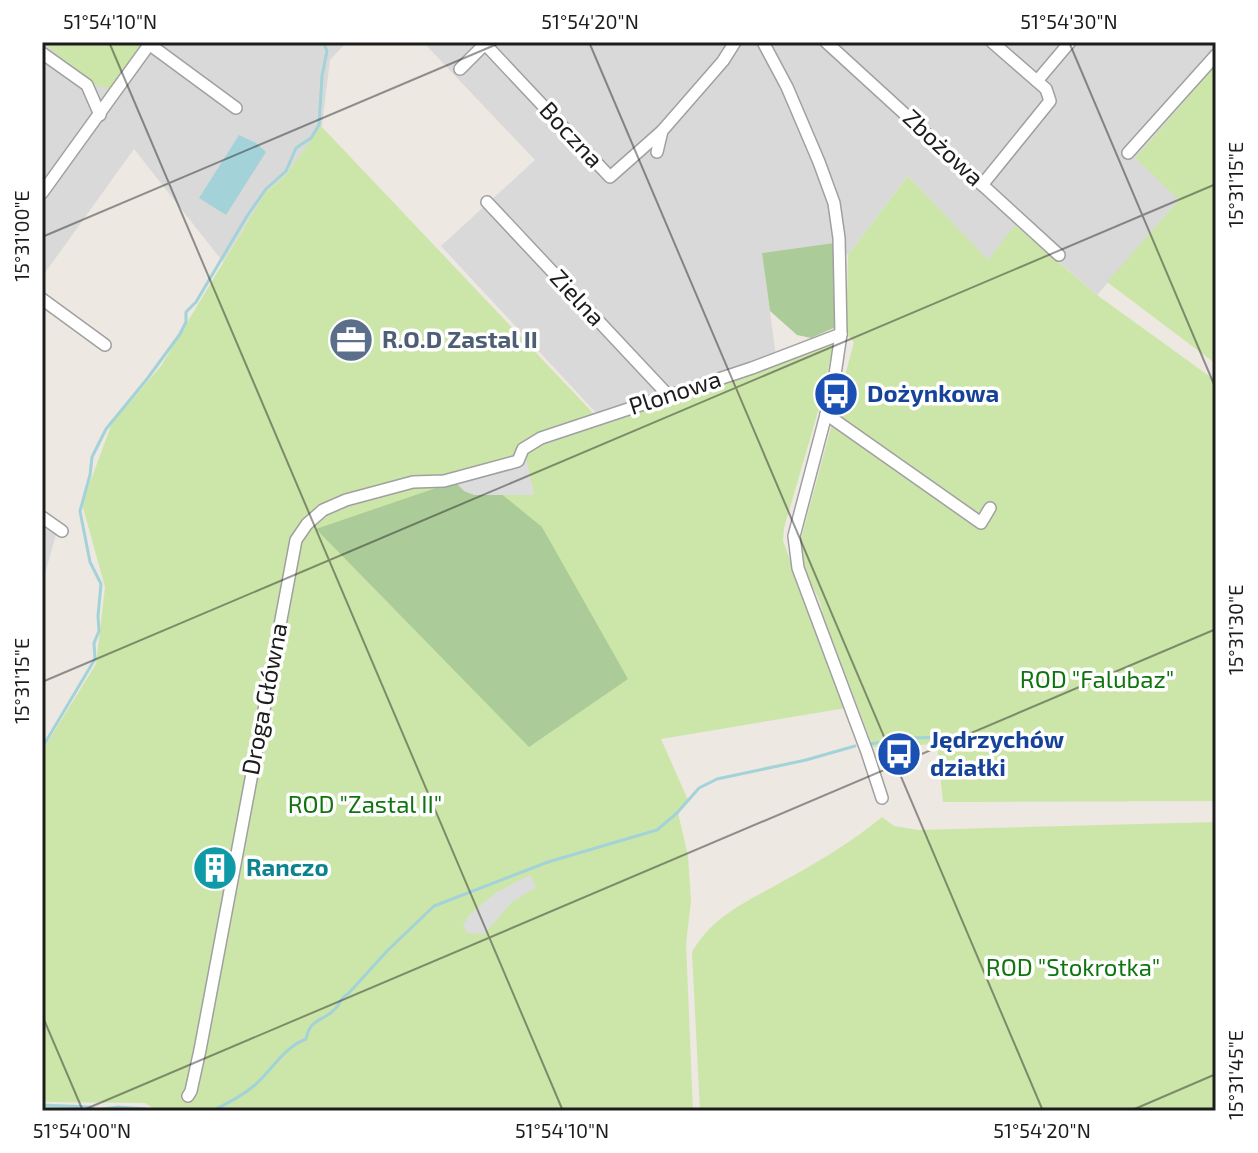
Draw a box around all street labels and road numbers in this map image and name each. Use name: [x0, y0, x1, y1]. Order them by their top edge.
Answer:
street label: Boczna: [534, 95, 610, 173]
street label: Zbożowa: [898, 102, 990, 191]
street label: Zielna: [545, 263, 611, 331]
street label: Plonowa: [625, 363, 724, 420]
street label: Droga Główna: [235, 620, 292, 777]

